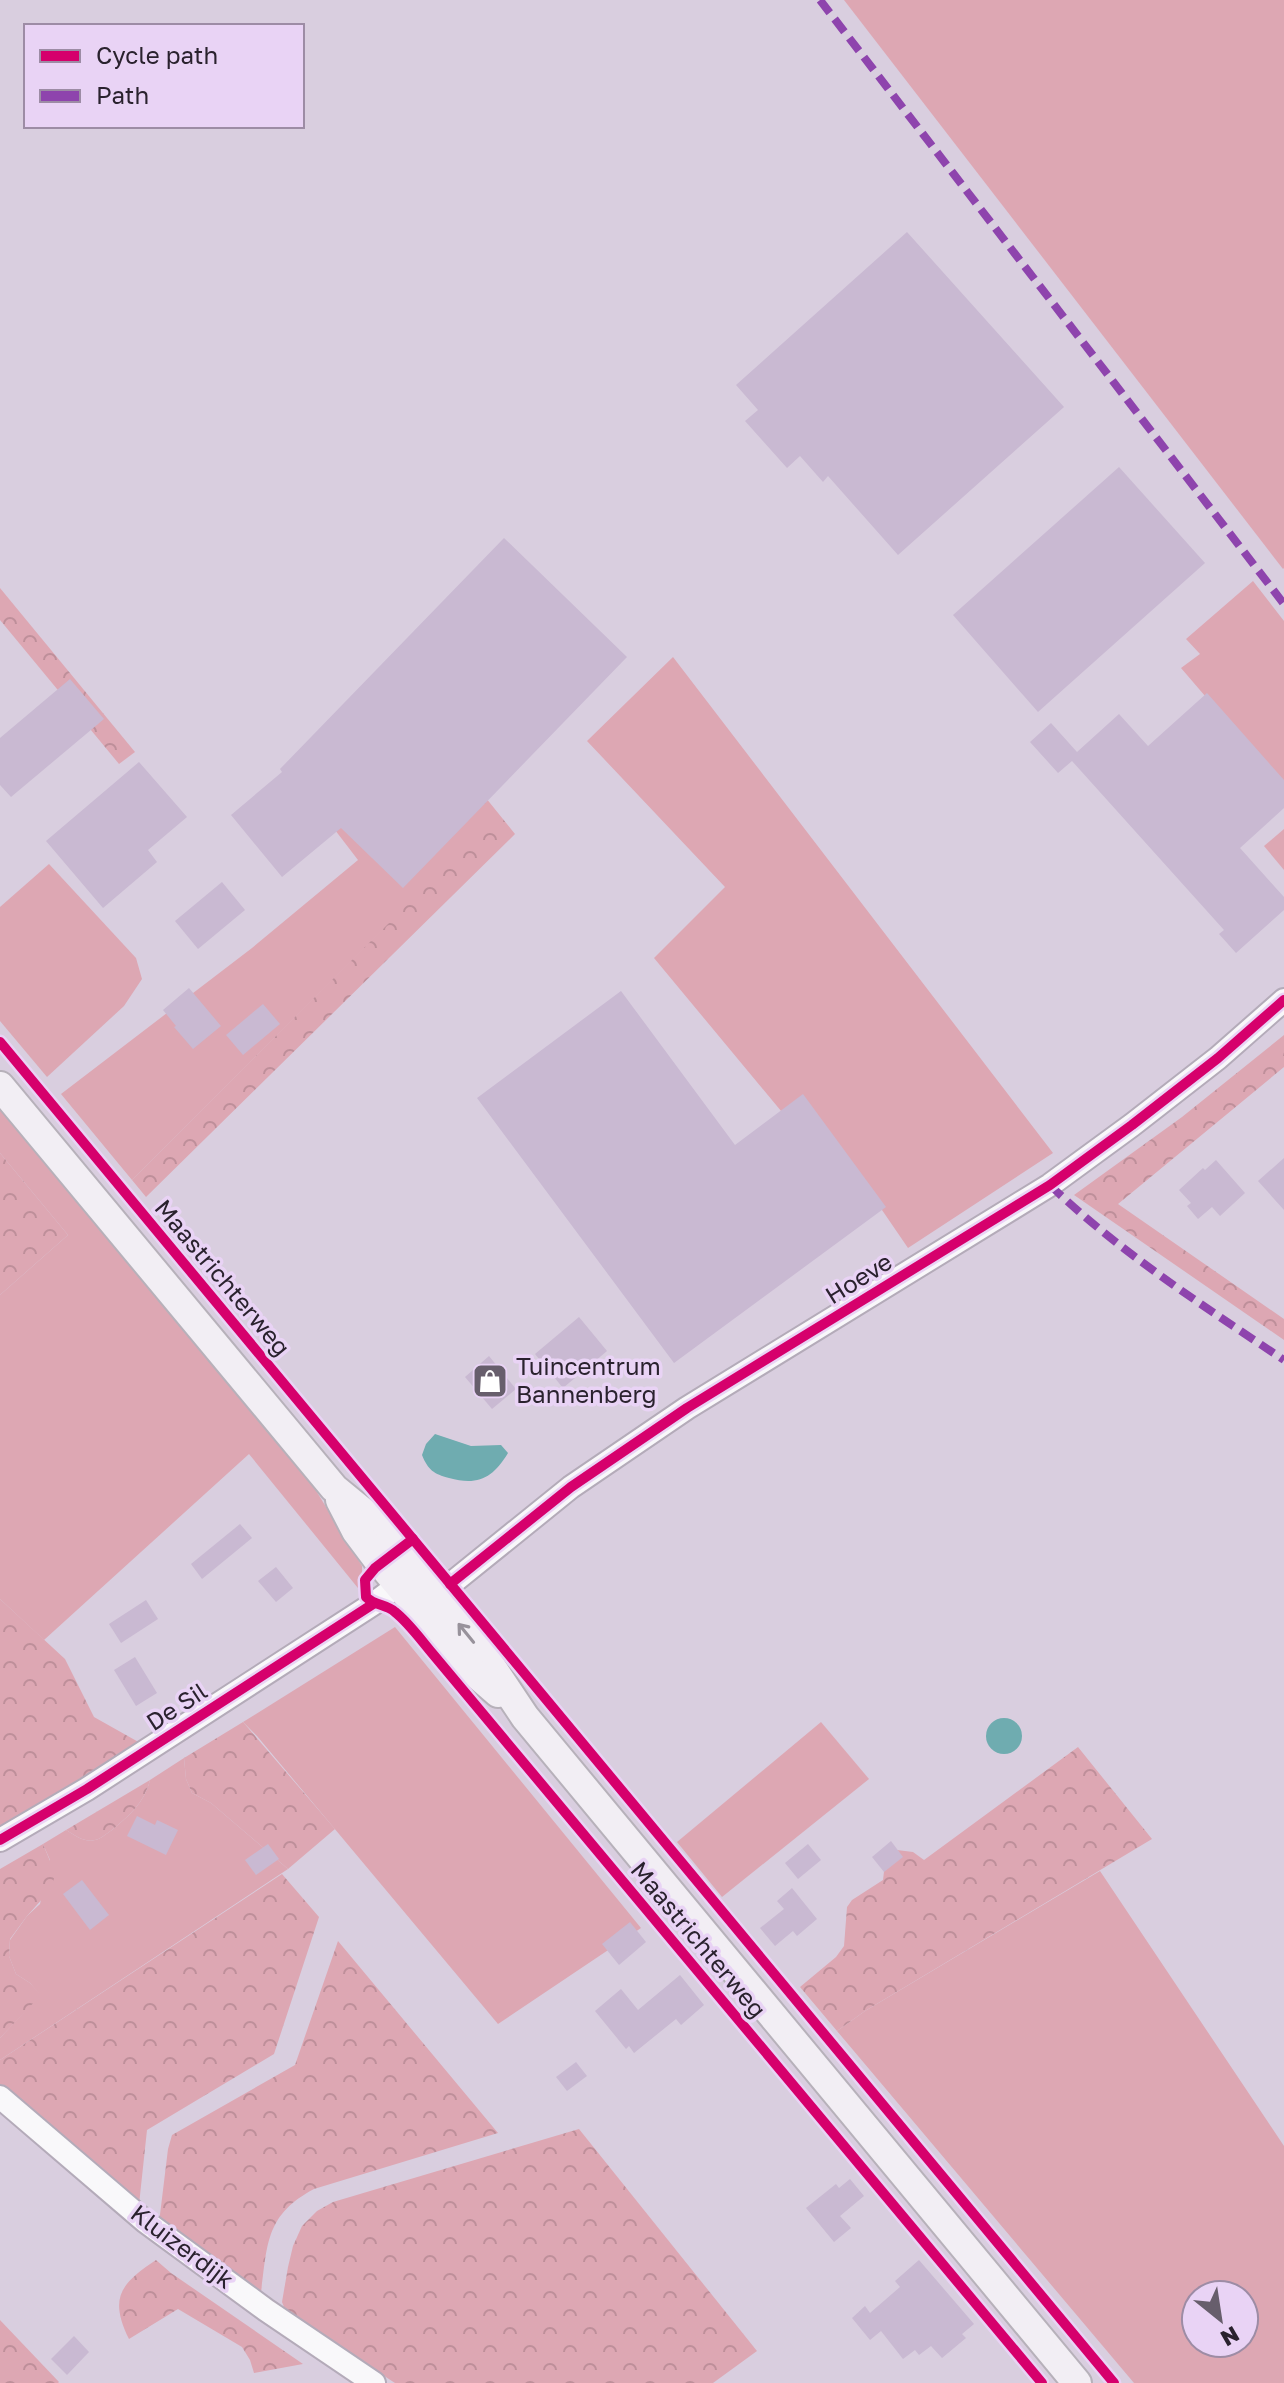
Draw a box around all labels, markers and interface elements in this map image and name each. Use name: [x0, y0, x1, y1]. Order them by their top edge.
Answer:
legend: [24, 24, 304, 128]
text: Cycle path: [96, 40, 218, 69]
text: Path: [96, 80, 149, 109]
street label: Maastrichterweg: [149, 1193, 297, 1361]
street label: Hoeve: [820, 1246, 897, 1309]
place label: Tuincentrum Bannenberg: [516, 1351, 661, 1408]
shop icon: Tuincentrum Bannenberg: [471, 1362, 509, 1400]
one-way arrow: [457, 1623, 475, 1643]
street label: De Sil: [141, 1676, 212, 1736]
street label: Maastrichterweg: [625, 1855, 773, 2023]
street label: Kluizerdijk: [126, 2198, 240, 2294]
north arrow: [1180, 2279, 1260, 2359]
text: N: [1216, 2321, 1244, 2353]

